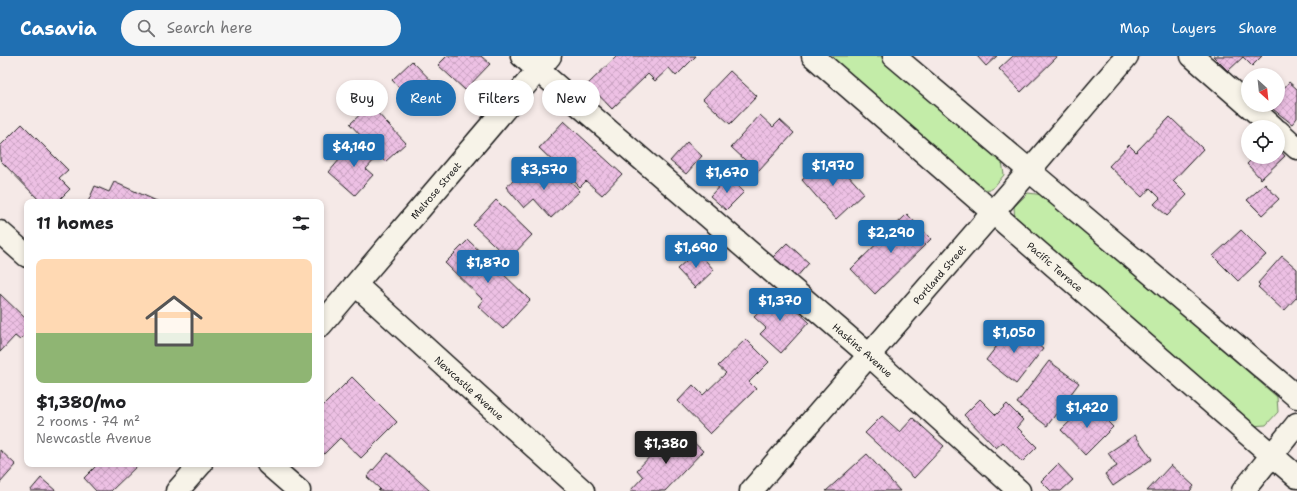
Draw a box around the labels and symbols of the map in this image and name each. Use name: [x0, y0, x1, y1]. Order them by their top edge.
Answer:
north arrow: [1241, 68, 1285, 112]
pin: $4,140: [321, 134, 387, 168]
pin: $1,970: [800, 153, 866, 187]
pin: $3,570: [511, 157, 577, 191]
street label: Melrose Street: [408, 159, 464, 222]
pin: $1,670: [694, 160, 760, 194]
pin: $2,290: [858, 220, 924, 254]
pin: $1,690: [663, 235, 729, 269]
street label: Pacific Terrace: [1025, 239, 1086, 295]
street label: Portland Street: [910, 242, 969, 307]
pin: $1,870: [455, 250, 521, 284]
pin: $1,370: [747, 288, 813, 322]
street label: Haskins Avenue: [830, 320, 896, 380]
pin: $1,050: [981, 320, 1047, 354]
street label: Newcastle Avenue: [432, 353, 507, 423]
pin: $1,420: [1054, 395, 1120, 429]
pin: $1,380: [633, 431, 699, 465]

